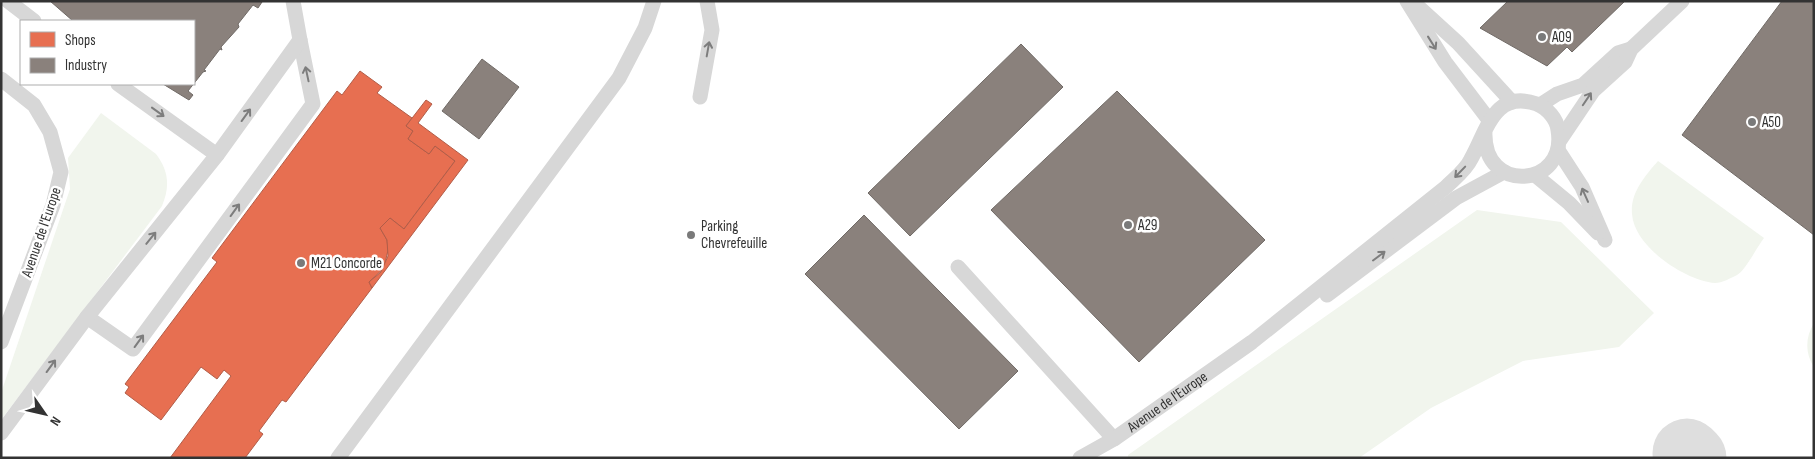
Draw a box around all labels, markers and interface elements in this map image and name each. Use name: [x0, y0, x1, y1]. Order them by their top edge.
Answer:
legend: [20, 20, 195, 85]
place label: A09: [1551, 28, 1572, 47]
text: Shops: [65, 31, 96, 50]
marker: A09: [1536, 31, 1548, 43]
one-way arrow: [1428, 35, 1438, 49]
one-way arrow: [704, 41, 714, 57]
text: Industry: [65, 56, 107, 75]
one-way arrow: [302, 66, 311, 82]
one-way arrow: [1583, 93, 1593, 107]
one-way arrow: [151, 107, 165, 117]
one-way arrow: [241, 108, 251, 122]
place label: A50: [1761, 113, 1781, 132]
marker: A50: [1746, 116, 1758, 128]
one-way arrow: [1454, 166, 1466, 179]
street label: Avenue de l'Europe: [17, 185, 66, 281]
one-way arrow: [1580, 188, 1590, 203]
one-way arrow: [230, 203, 240, 217]
place label: A29: [1137, 216, 1158, 235]
place label: Parking Chevrefeuille: [701, 217, 767, 253]
marker: A29: [1122, 219, 1134, 231]
marker: Parking Chevrefeuille: [685, 229, 697, 241]
one-way arrow: [145, 232, 156, 245]
one-way arrow: [1372, 251, 1386, 261]
place label: M21 Concorde: [311, 254, 382, 273]
marker: M21 Concorde: [295, 257, 307, 269]
one-way arrow: [134, 334, 144, 348]
one-way arrow: [46, 359, 56, 373]
street label: Avenue de l'Europe: [1123, 367, 1211, 437]
north arrow: [20, 389, 70, 439]
text: N: [46, 413, 65, 429]

